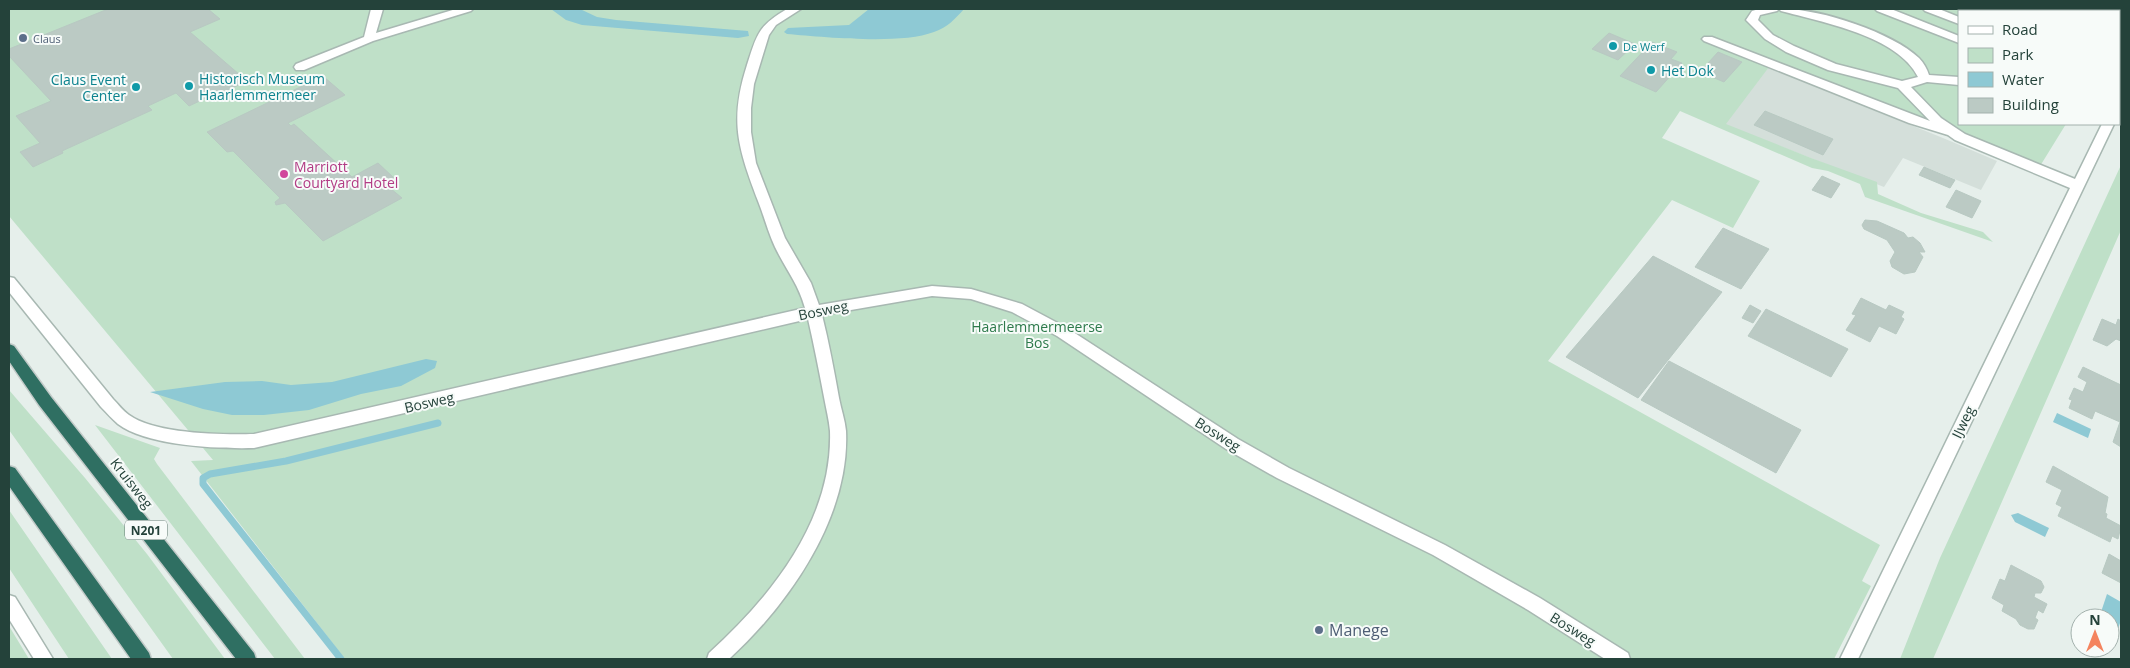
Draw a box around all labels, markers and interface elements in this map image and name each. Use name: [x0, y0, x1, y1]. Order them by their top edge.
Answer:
legend: [1958, 10, 2120, 125]
text: Road: [2002, 19, 2038, 39]
place label: Claus: [33, 31, 61, 46]
marker: Claus: [17, 32, 29, 44]
place label: De Werf: [1623, 39, 1666, 54]
marker: De Werf: [1607, 40, 1619, 52]
text: Park: [2002, 44, 2033, 64]
place label: Het Dok: [1661, 61, 1714, 80]
marker: Het Dok: [1645, 64, 1657, 76]
place label: Historisch Museum Haarlemmermeer: [199, 69, 325, 104]
text: Water: [2002, 69, 2044, 89]
place label: Claus Event Center: [51, 70, 126, 105]
marker: Historisch Museum Haarlemmermeer: [183, 80, 195, 92]
marker: Claus Event Center: [130, 81, 142, 93]
text: Building: [2002, 94, 2059, 114]
place label: Marriott Courtyard Hotel: [294, 157, 398, 192]
marker: Marriott Courtyard Hotel: [278, 168, 290, 180]
street label: Bosweg: [796, 295, 850, 325]
park label: Haarlemmermeerse Bos: [971, 317, 1103, 352]
street label: Bosweg: [402, 387, 456, 417]
street label: IJweg: [1947, 402, 1979, 441]
street label: Bosweg: [1192, 413, 1245, 456]
street label: Kruisweg: [106, 454, 158, 513]
road number: N201: [125, 520, 167, 540]
street label: Bosweg: [1547, 608, 1600, 651]
north arrow: [2070, 608, 2120, 658]
text: N: [2089, 610, 2101, 629]
place label: Manege: [1329, 619, 1389, 641]
marker: Manege: [1313, 624, 1325, 636]

